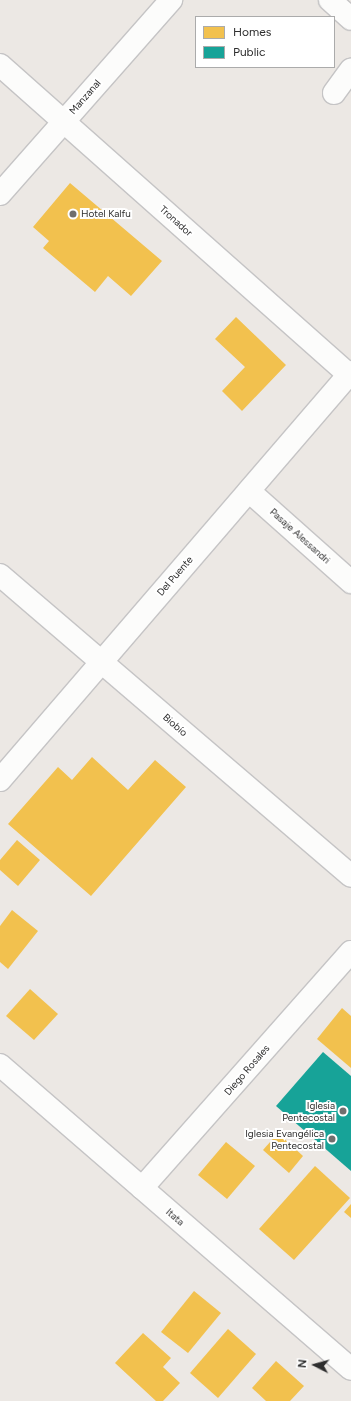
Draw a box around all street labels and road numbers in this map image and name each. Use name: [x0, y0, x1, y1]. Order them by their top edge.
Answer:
street label: Manzanal: [67, 77, 103, 117]
street label: Tronador: [157, 203, 195, 239]
street label: Pasaje Alessandri: [267, 506, 333, 566]
street label: Del Puente: [155, 554, 195, 598]
street label: Biobío: [160, 711, 190, 739]
street label: Diego Rosales: [222, 1042, 272, 1098]
street label: Itata: [163, 1206, 187, 1228]

